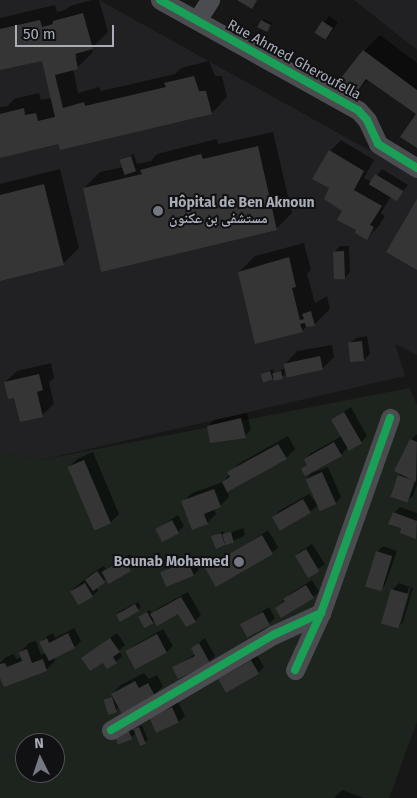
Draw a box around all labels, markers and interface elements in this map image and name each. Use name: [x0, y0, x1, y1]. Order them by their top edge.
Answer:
scale bar: [18, 15, 116, 47]
street label: Rue Ahmed Gheroufella: [224, 16, 364, 104]
text: 50 m: [23, 25, 56, 43]
place label: Hôpital de Ben Aknoun مستشفى بن عكنون: [169, 195, 315, 228]
marker: Hôpital de Ben Aknoun مستشفى بن عكنون: [151, 204, 165, 218]
place label: Bounab Mohamed: [114, 554, 229, 570]
marker: Bounab Mohamed: [233, 556, 245, 568]
north arrow: [15, 733, 65, 783]
text: N: [34, 735, 44, 752]

